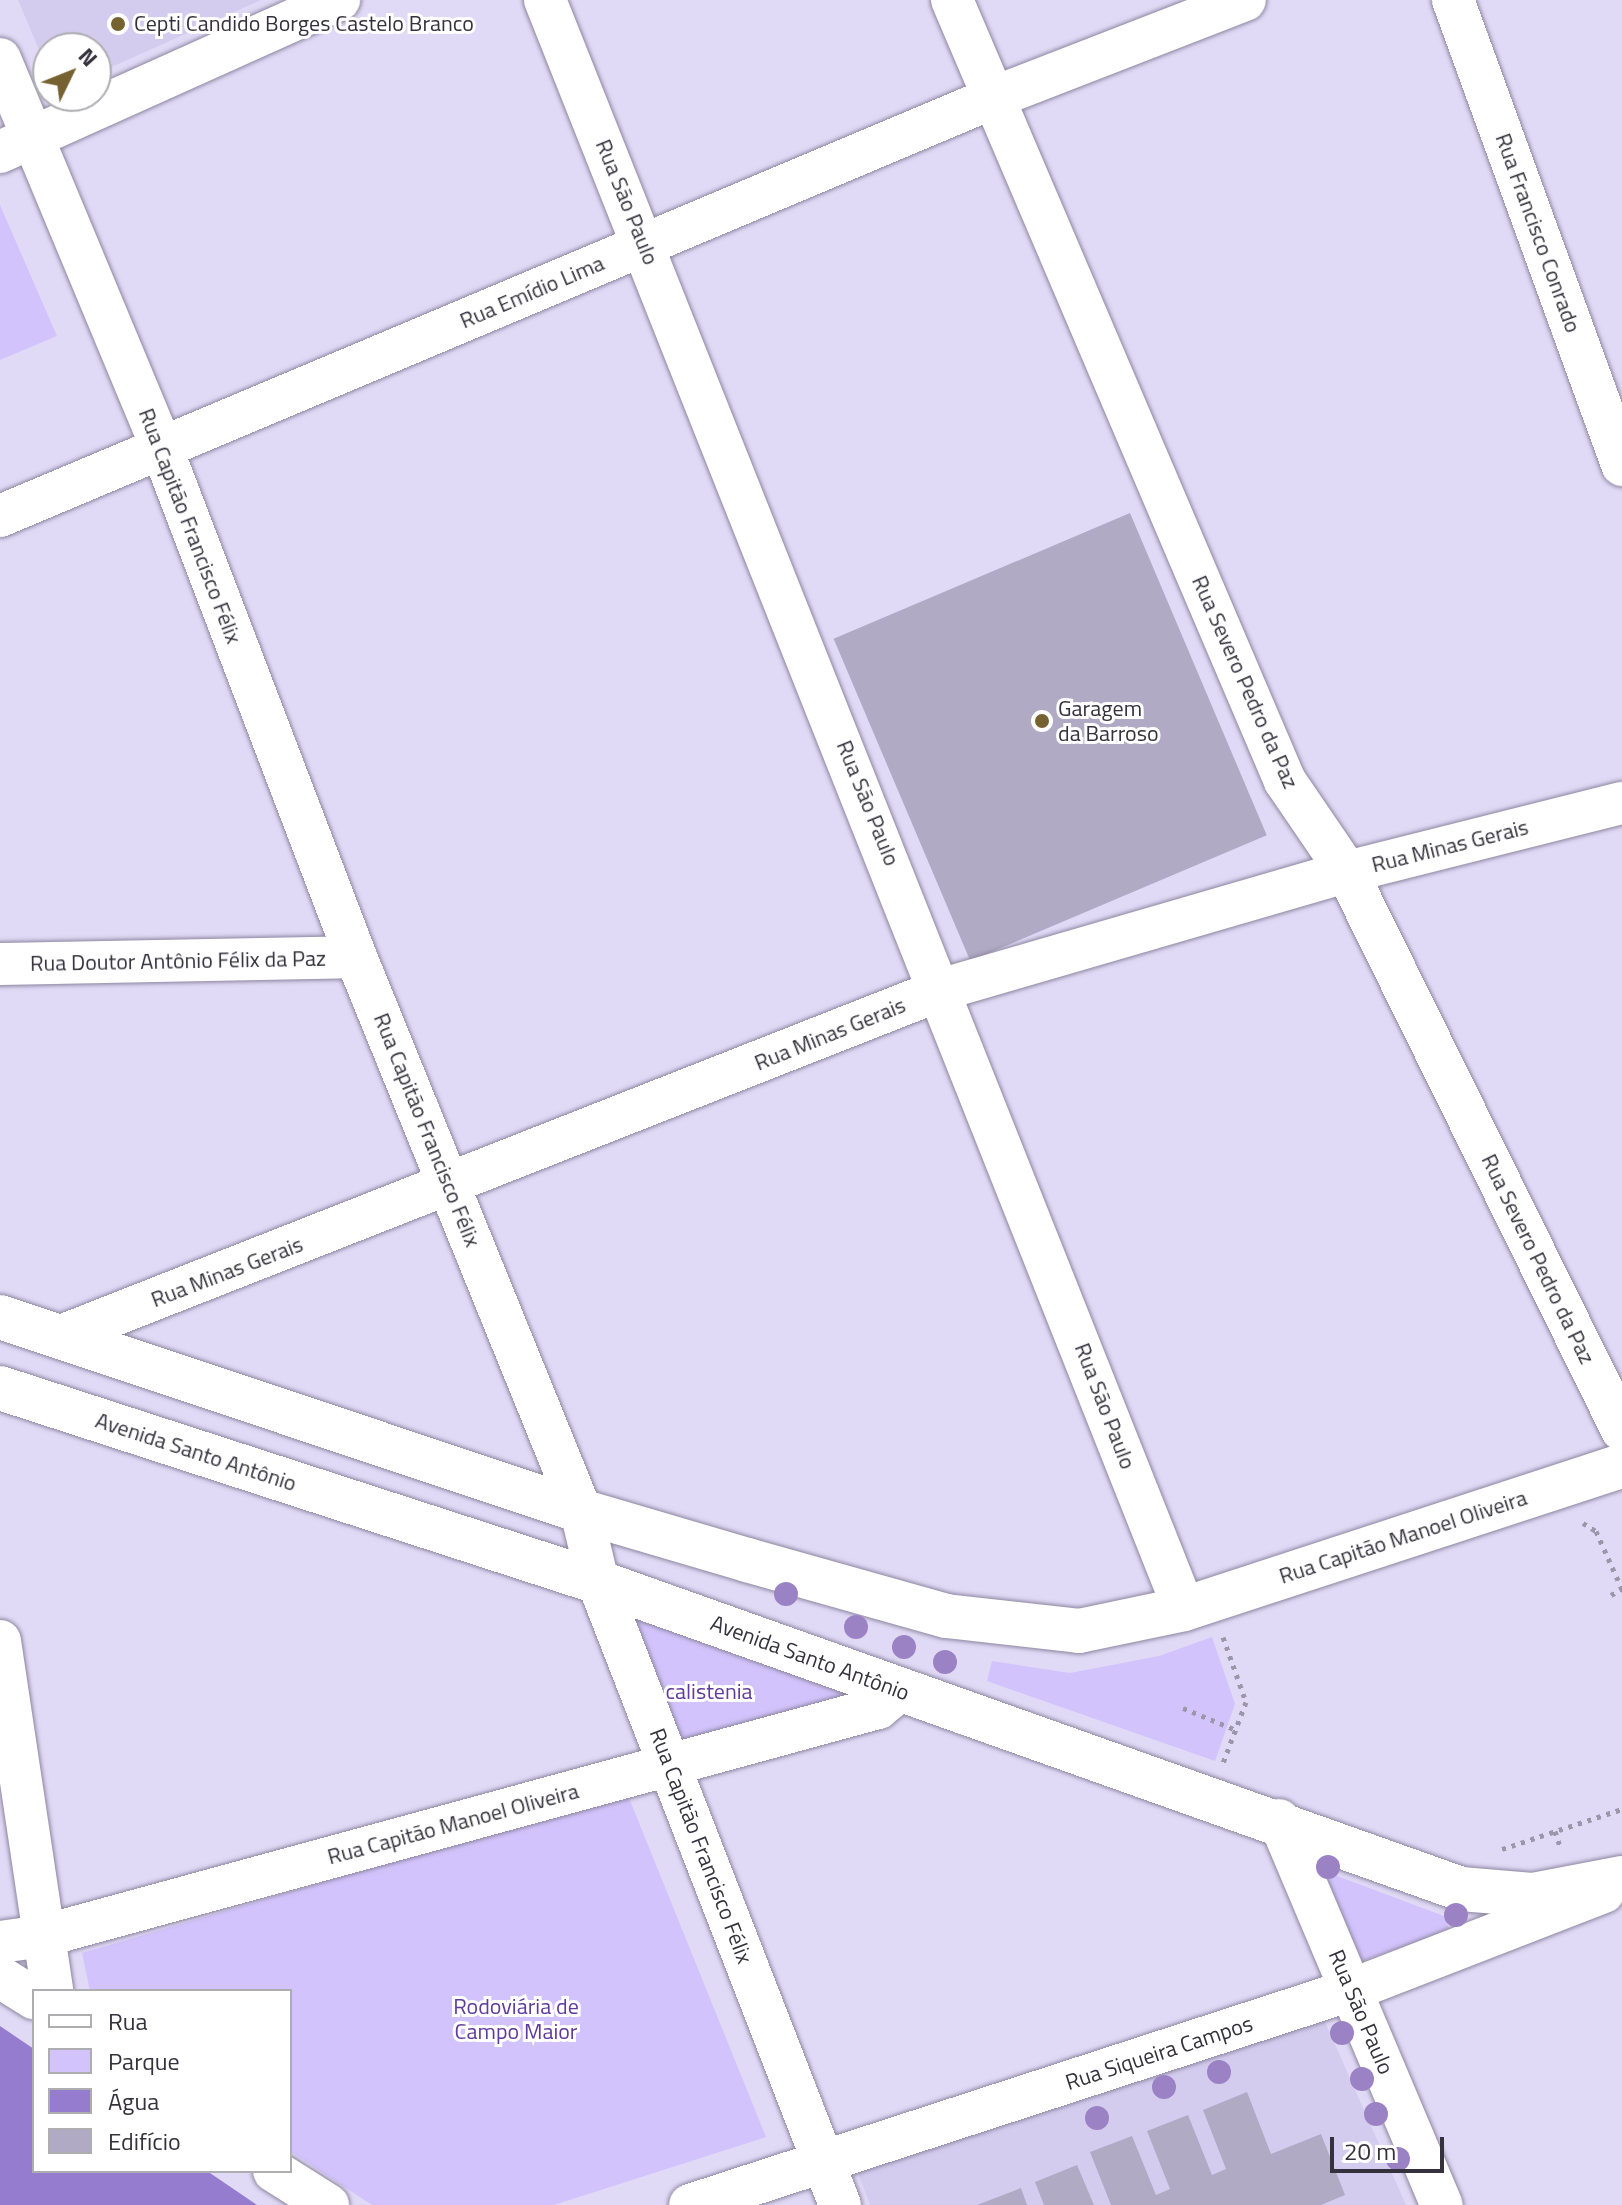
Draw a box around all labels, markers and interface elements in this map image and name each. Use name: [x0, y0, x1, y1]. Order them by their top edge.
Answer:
place label: Cepti Candido Borges Castelo Branco: [134, 11, 474, 37]
marker: Cepti Candido Borges Castelo Branco: [109, 15, 127, 33]
north arrow: [32, 32, 112, 112]
text: N: [70, 40, 106, 74]
street label: Rua Francisco Conrado: [1490, 130, 1586, 336]
street label: Rua São Paulo: [590, 136, 664, 268]
street label: Rua Emídio Lima: [456, 250, 608, 334]
street label: Rua Capitão Francisco Félix: [133, 405, 247, 647]
street label: Rua Severo Pedro da Paz: [1186, 571, 1304, 793]
place label: Garagem da Barroso: [1058, 695, 1159, 746]
marker: Garagem da Barroso: [1033, 712, 1051, 730]
street label: Rua São Paulo: [831, 737, 905, 869]
street label: Rua Minas Gerais: [1369, 814, 1531, 878]
street label: Rua Doutor Antônio Félix da Paz: [30, 945, 326, 977]
street label: Rua Minas Gerais: [751, 992, 909, 1076]
street label: Rua Capitão Francisco Félix: [368, 1009, 486, 1251]
street label: Rua Severo Pedro da Paz: [1476, 1150, 1600, 1368]
street label: Rua Minas Gerais: [147, 1231, 307, 1313]
street label: Rua São Paulo: [1069, 1339, 1141, 1473]
street label: Avenida Santo Antônio: [92, 1407, 300, 1497]
street label: Rua Capitão Manoel Oliveira: [1276, 1484, 1530, 1590]
street label: Avenida Santo Antônio: [707, 1610, 913, 1706]
park label: calistenia: [665, 1679, 753, 1705]
street label: Rua Capitão Francisco Félix: [644, 1725, 758, 1967]
street label: Rua Capitão Manoel Oliveira: [325, 1778, 581, 1870]
street label: Rua São Paulo: [1323, 1946, 1399, 2078]
legend: [32, 1989, 292, 2173]
park label: Rodoviária de Campo Maior: [453, 1993, 579, 2044]
text: Rua: [108, 2003, 147, 2039]
street label: Rua Siqueira Campos: [1062, 2010, 1256, 2096]
text: Parque: [108, 2043, 180, 2079]
text: Água: [108, 2083, 159, 2119]
scale bar: [1334, 2121, 1448, 2171]
text: Edifício: [108, 2123, 181, 2159]
text: 20 m: [1344, 2133, 1396, 2169]

